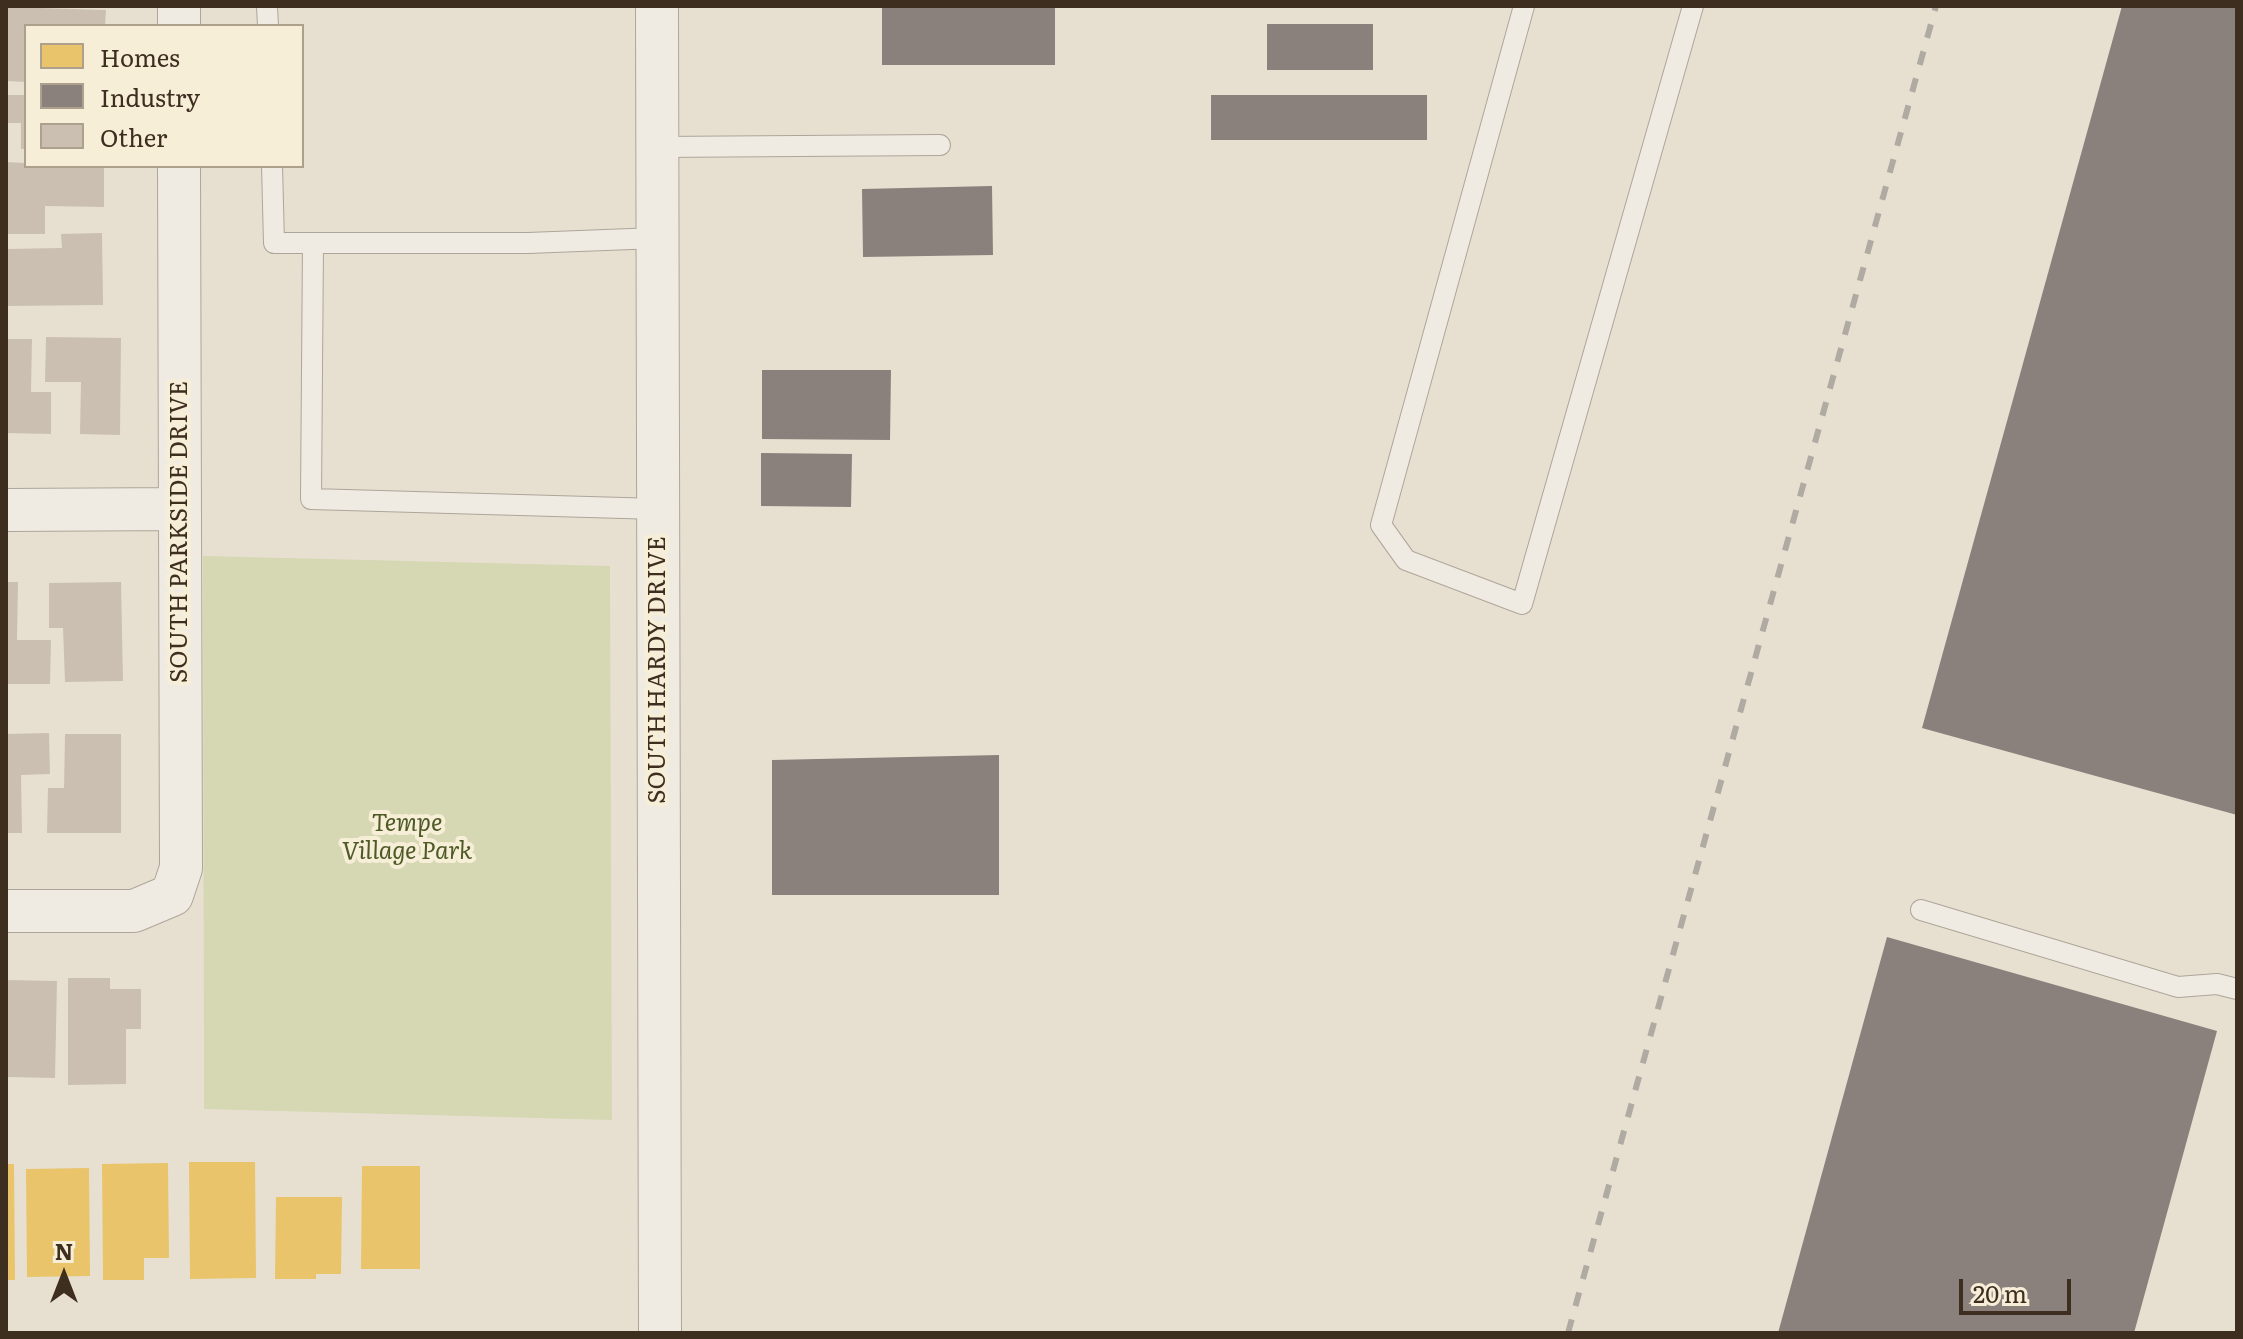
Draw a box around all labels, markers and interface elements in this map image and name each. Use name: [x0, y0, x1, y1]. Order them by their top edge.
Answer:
legend: [24, 24, 304, 168]
text: Homes: [100, 39, 180, 74]
text: Industry: [100, 79, 200, 114]
text: Other: [100, 119, 167, 154]
street label: SOUTH PARKSIDE DRIVE: [166, 381, 194, 683]
street label: SOUTH HARDY DRIVE: [644, 536, 672, 804]
park label: Tempe Village Park: [342, 810, 472, 866]
text: N: [55, 1234, 73, 1267]
north arrow: [24, 1235, 104, 1315]
scale bar: [1963, 1263, 2075, 1313]
text: 20 m: [1973, 1275, 2027, 1310]

